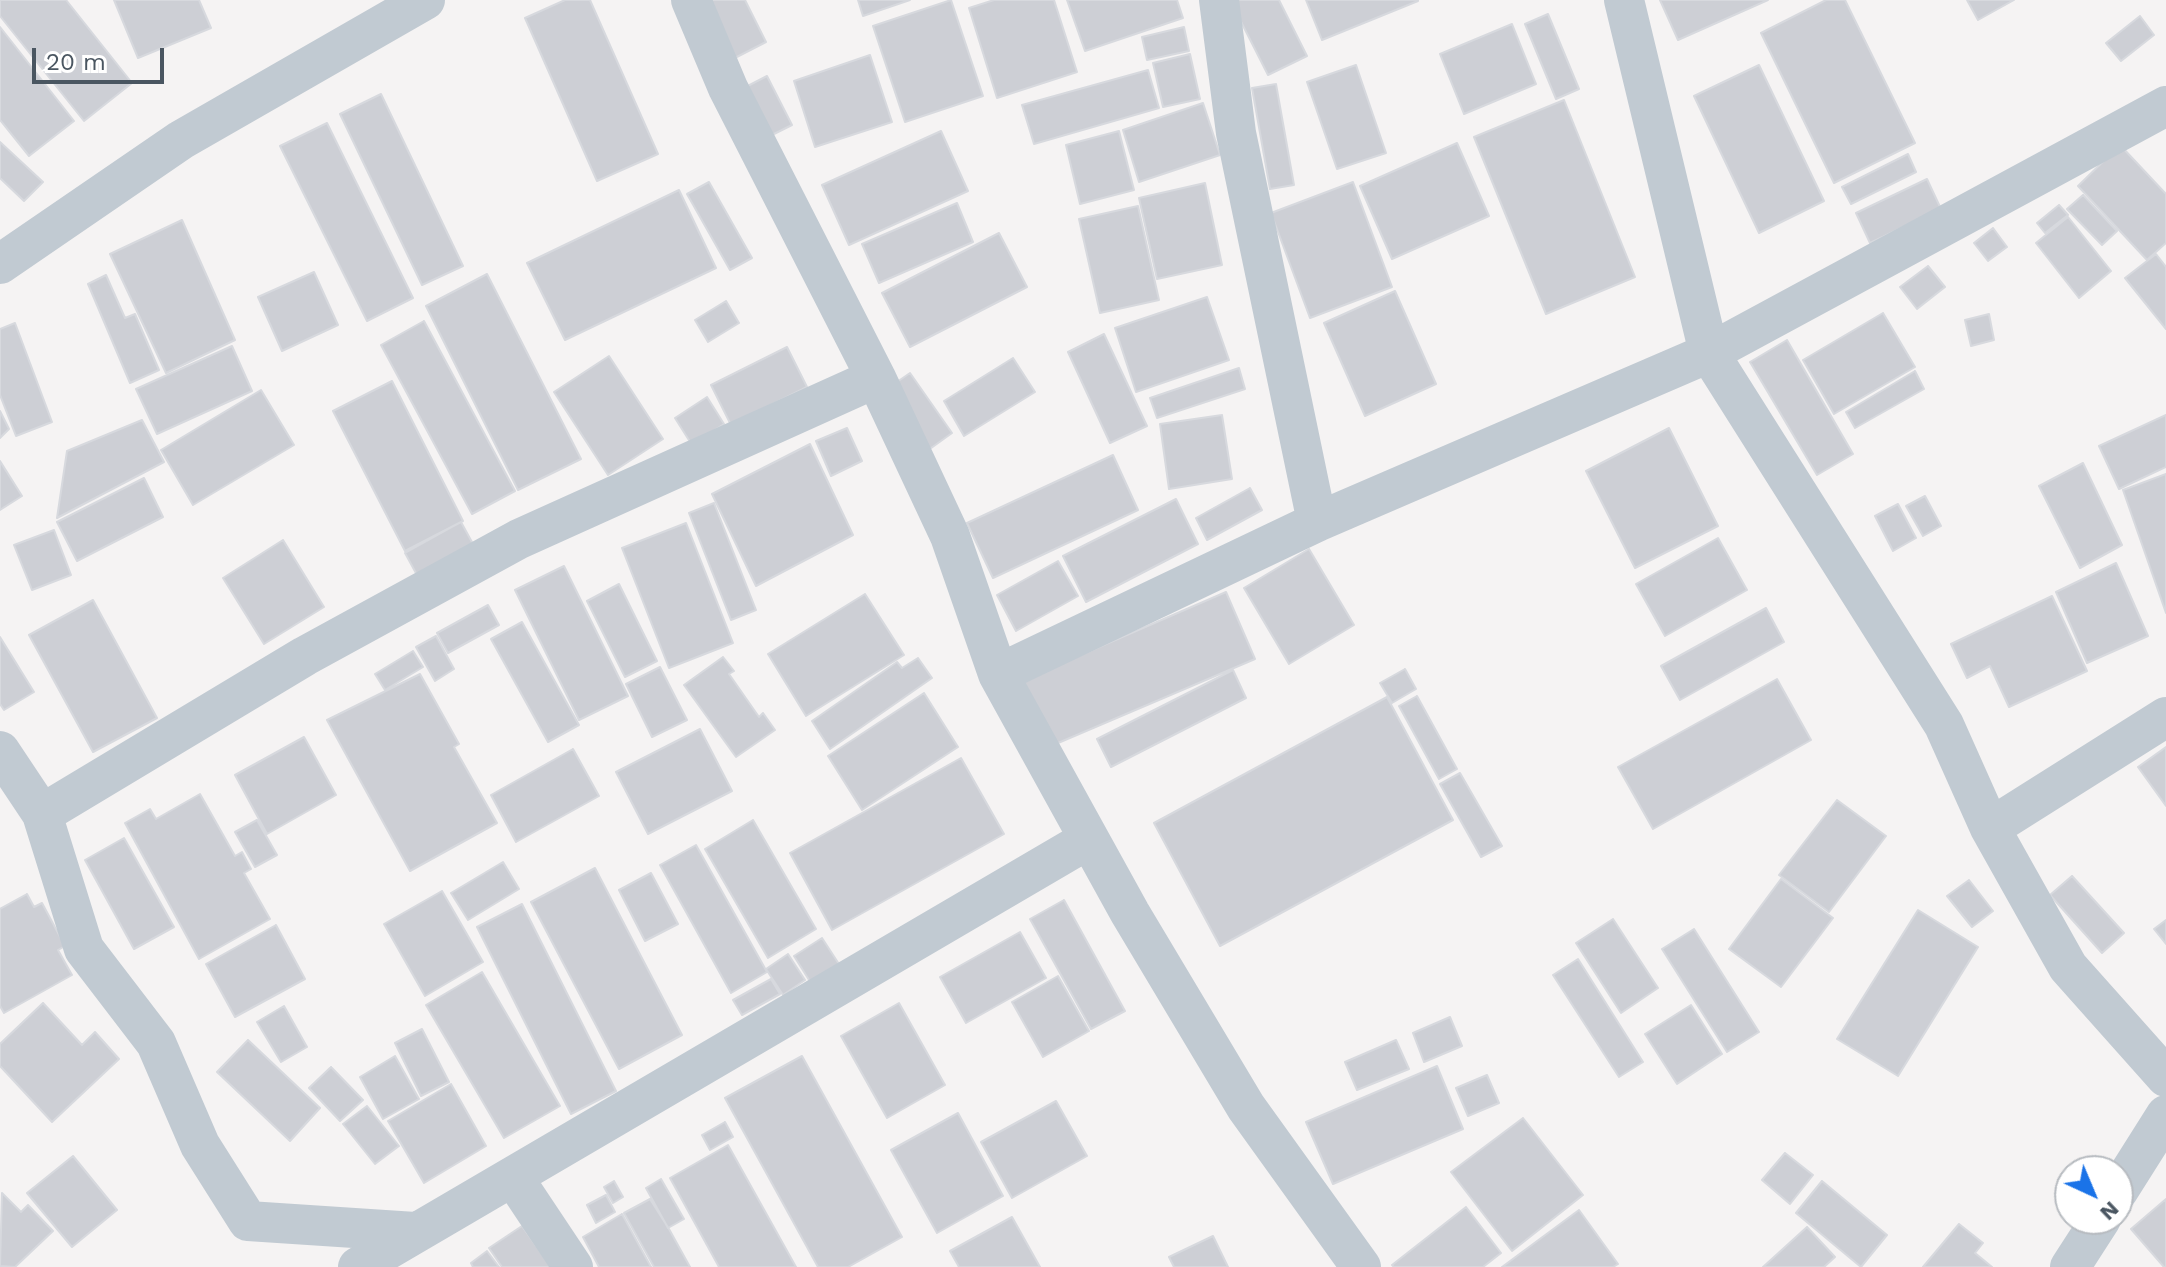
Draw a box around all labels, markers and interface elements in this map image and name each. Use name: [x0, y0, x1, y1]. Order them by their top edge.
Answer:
scale bar: [36, 32, 168, 82]
text: 20 m: [46, 48, 106, 76]
north arrow: [2054, 1155, 2134, 1235]
text: N: [2095, 1197, 2124, 1226]

